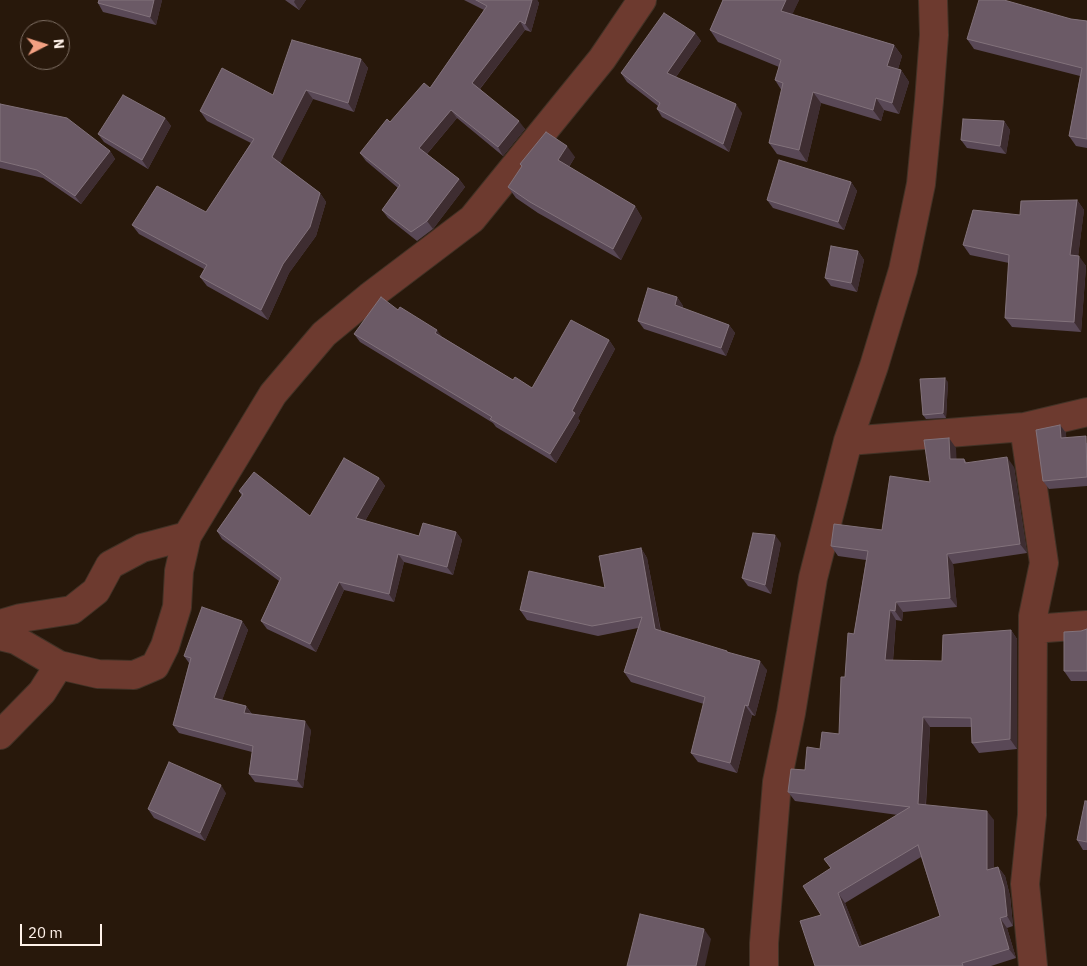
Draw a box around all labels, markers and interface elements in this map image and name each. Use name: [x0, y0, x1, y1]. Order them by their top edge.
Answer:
north arrow: [20, 20, 70, 70]
text: N: [50, 38, 68, 50]
scale bar: [22, 914, 105, 946]
text: 20 m: [28, 923, 63, 942]

